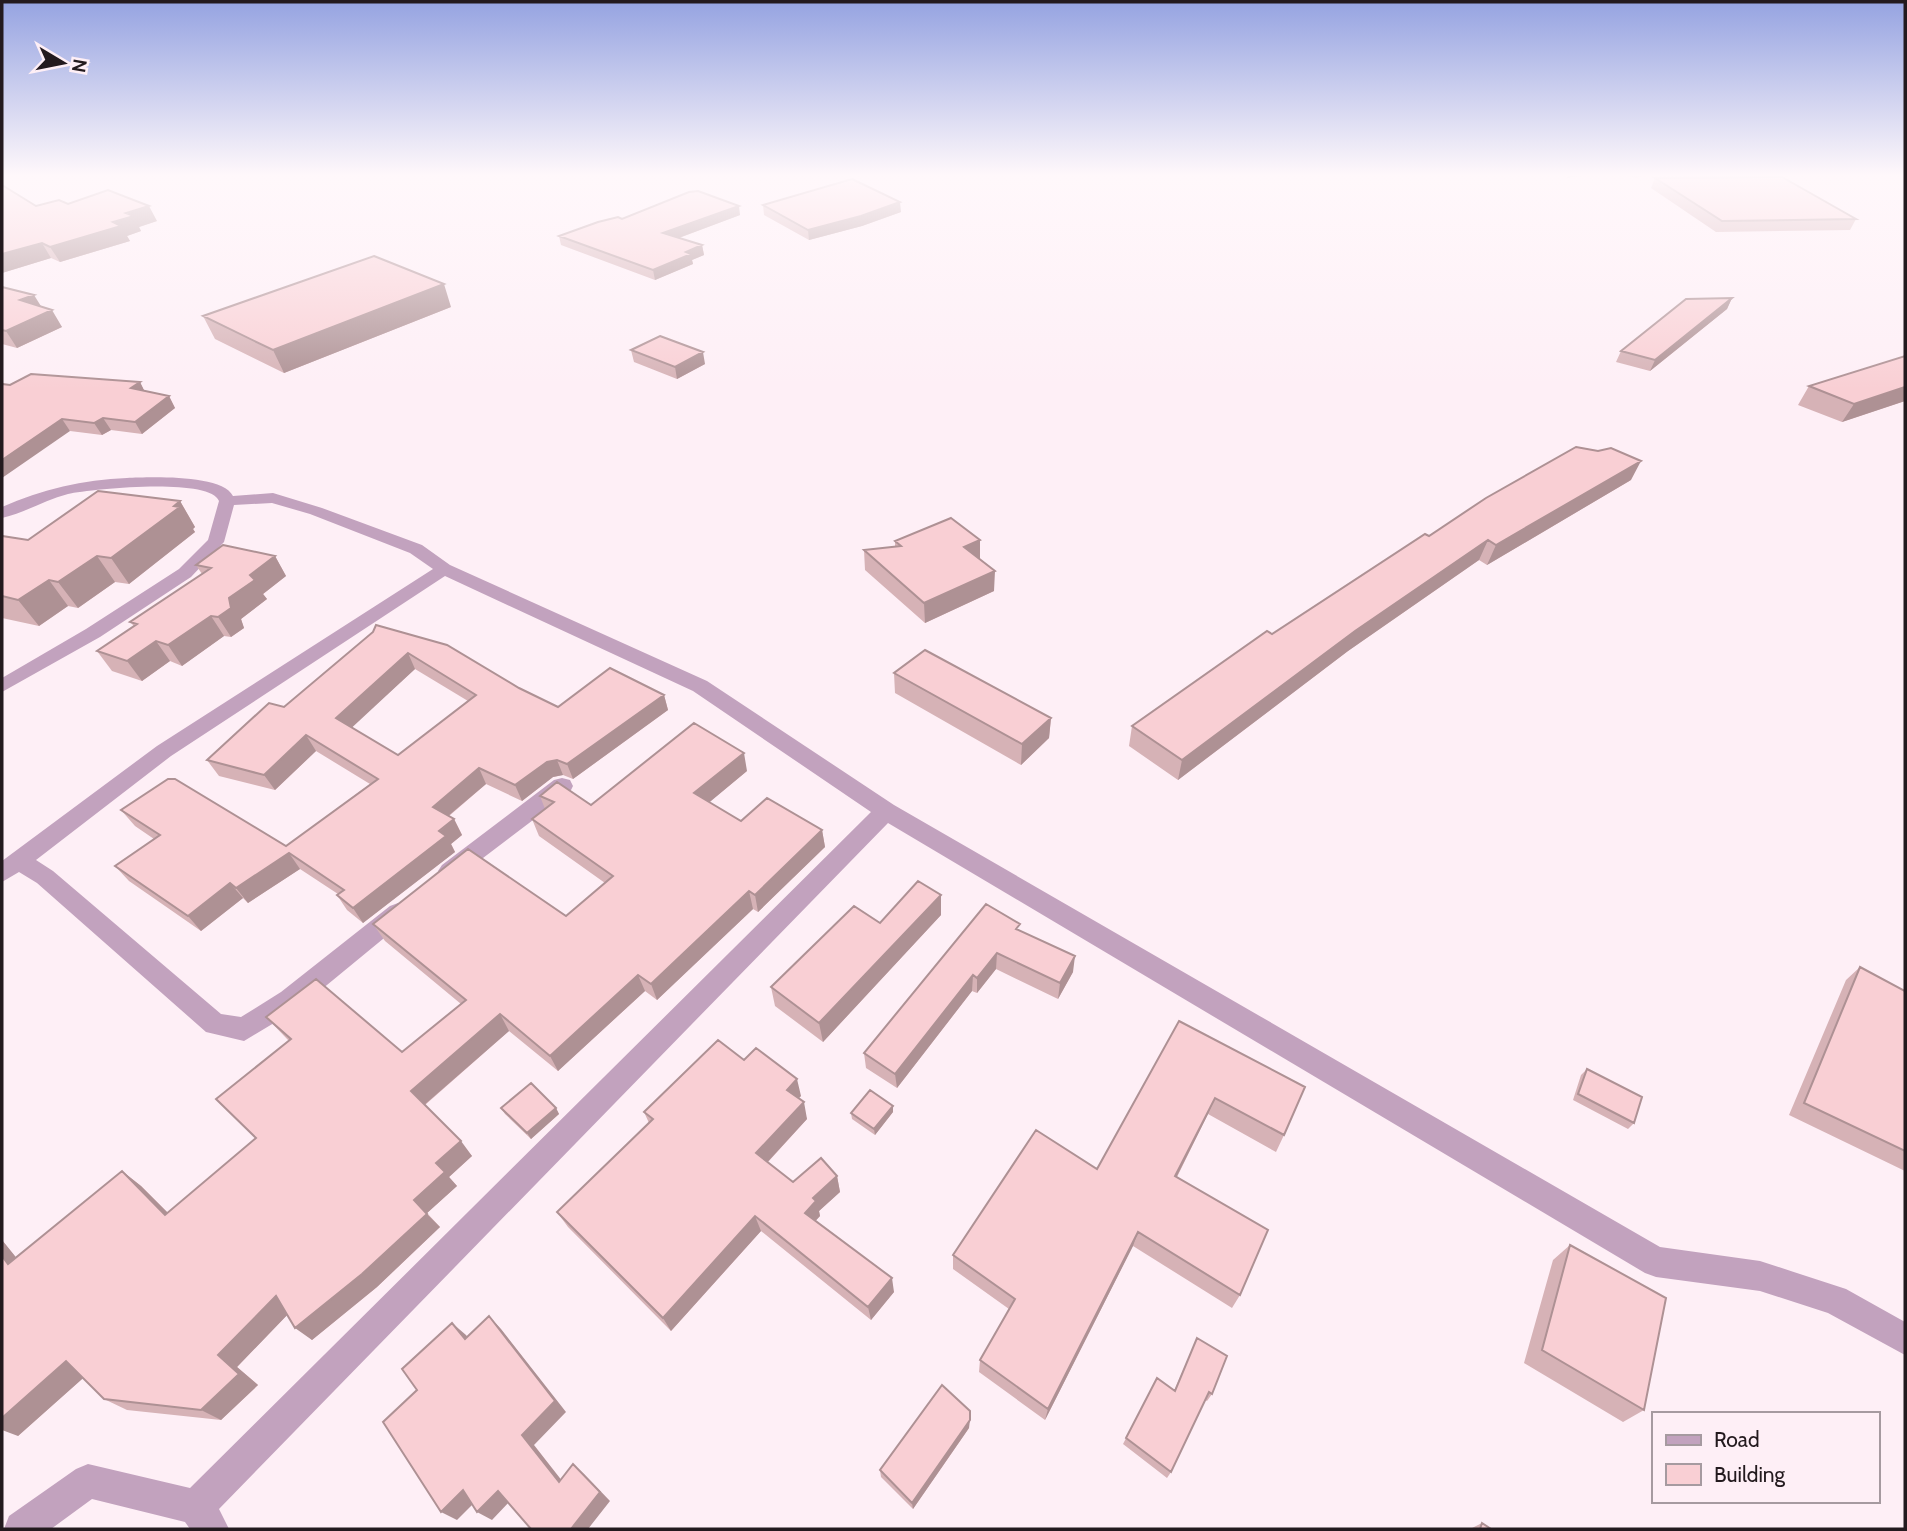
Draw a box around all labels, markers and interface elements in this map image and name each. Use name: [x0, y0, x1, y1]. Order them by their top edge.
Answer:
north arrow: [28, 28, 98, 98]
text: N: [67, 57, 92, 74]
legend: [1652, 1412, 1879, 1503]
text: Road: [1714, 1427, 1760, 1452]
text: Building: [1714, 1462, 1786, 1487]

